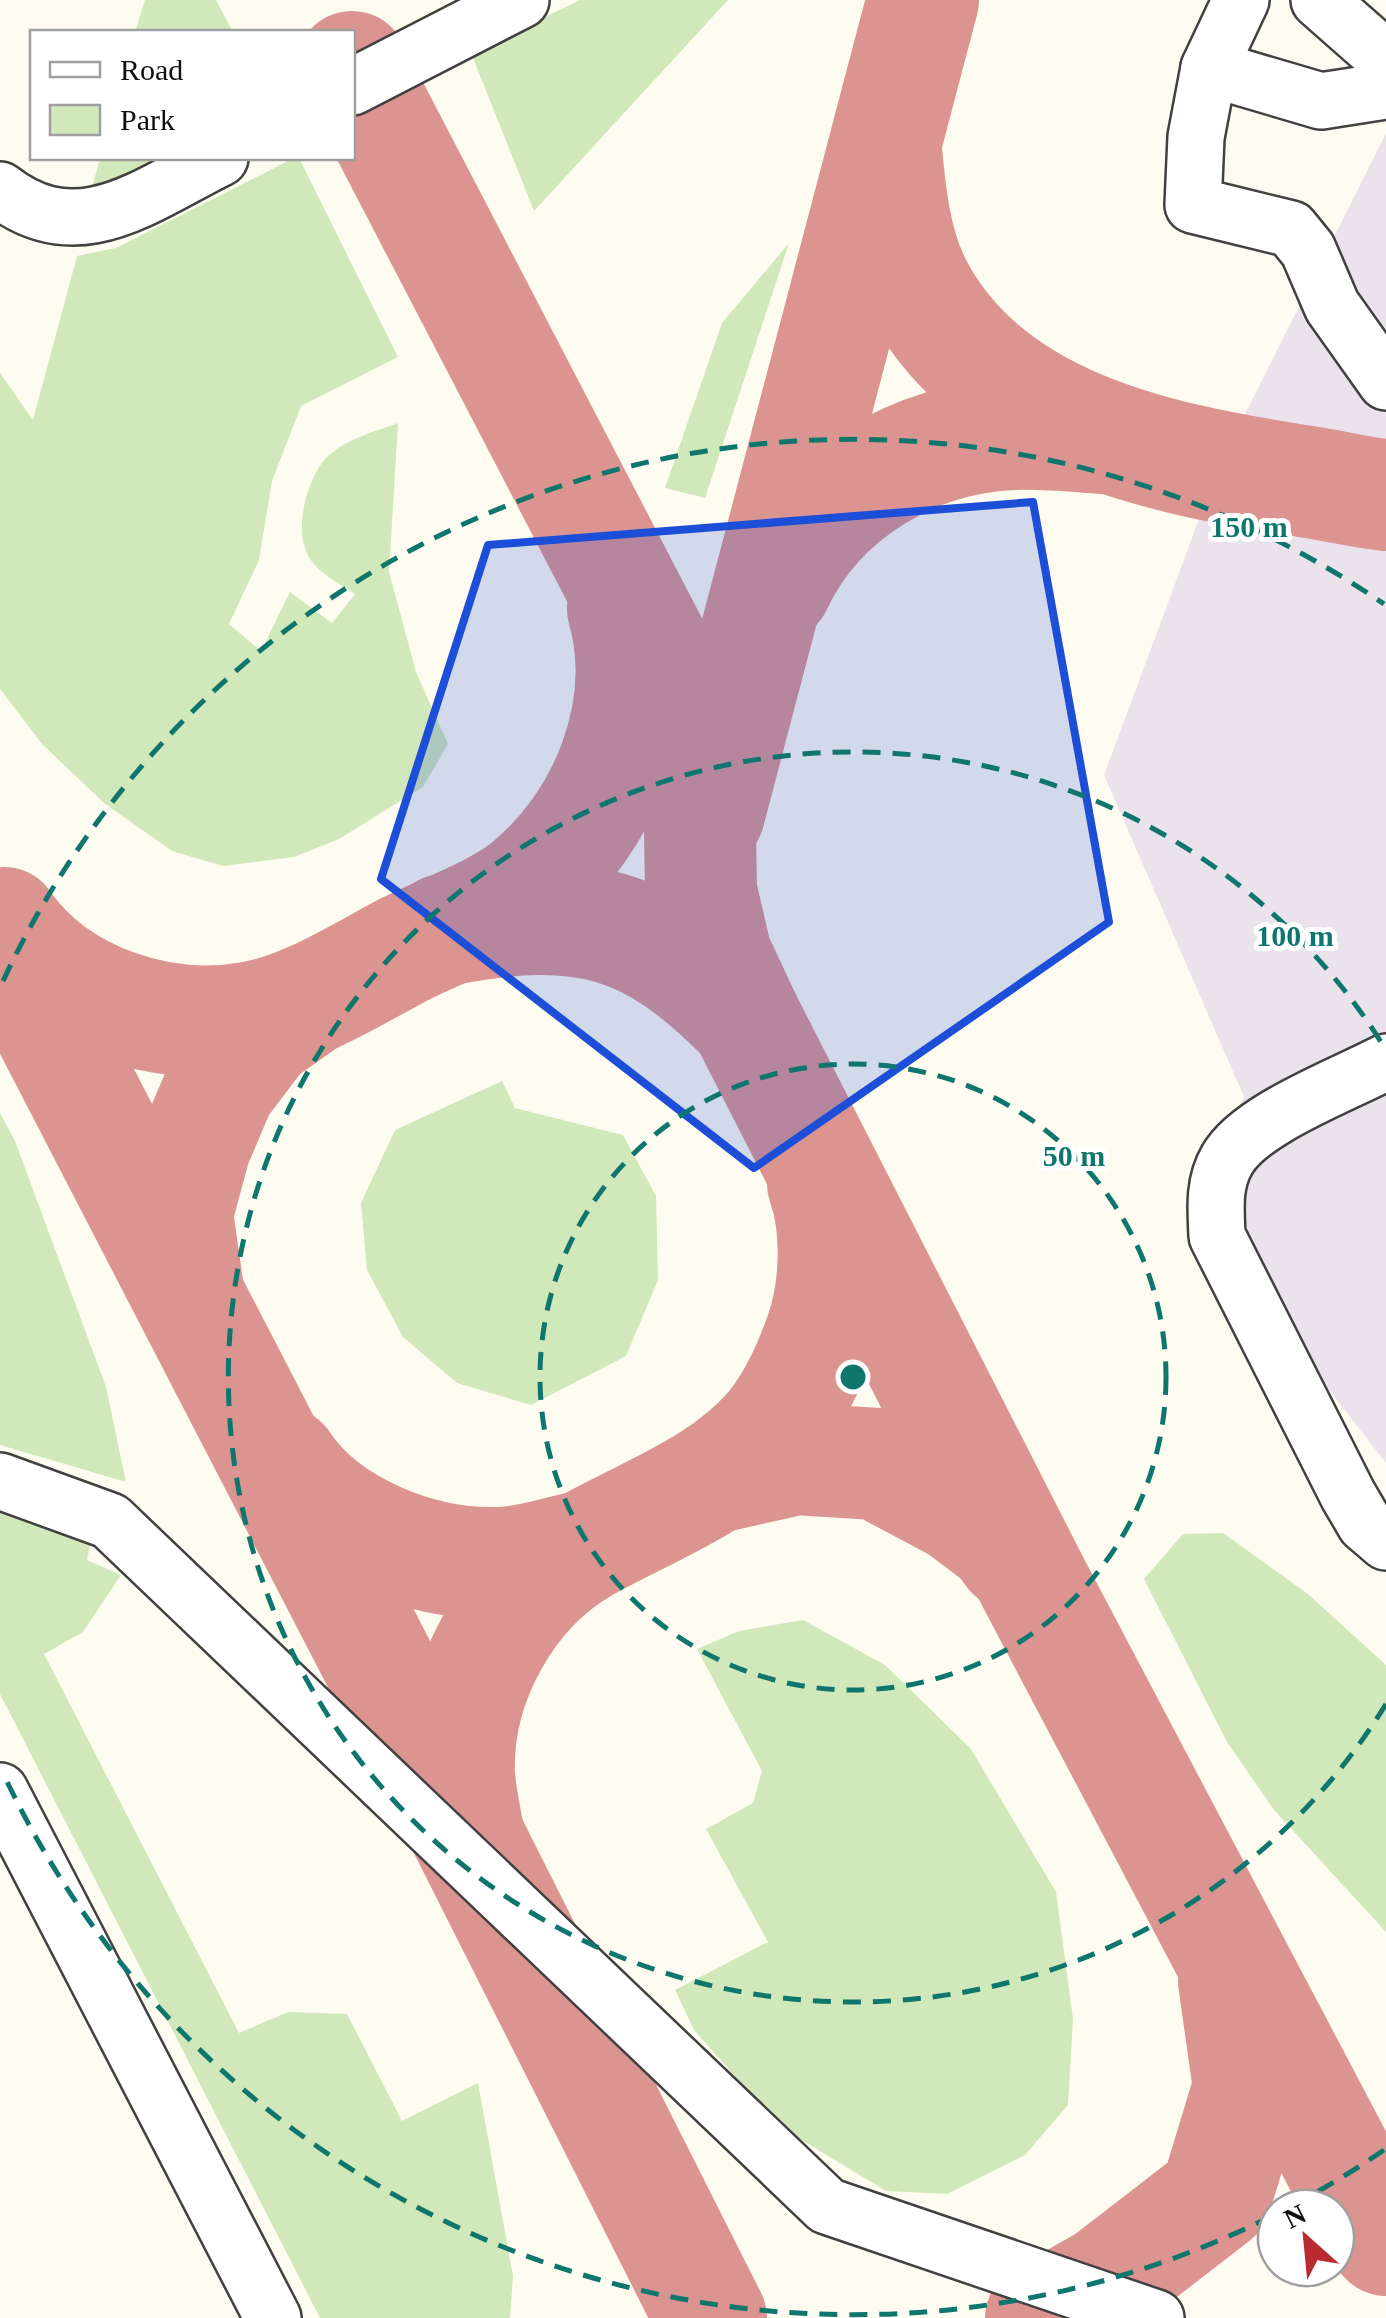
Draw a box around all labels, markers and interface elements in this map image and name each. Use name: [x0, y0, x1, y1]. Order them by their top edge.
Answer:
legend: [30, 30, 355, 160]
text: Road: [120, 53, 183, 86]
text: Park: [120, 103, 175, 136]
text: 150 m: [1210, 510, 1288, 543]
text: 100 m: [1256, 919, 1334, 952]
text: 50 m: [1043, 1139, 1105, 1172]
centre of rings: [835, 1359, 871, 1395]
north arrow: [1256, 2188, 1356, 2288]
text: N: [1279, 2198, 1311, 2235]

